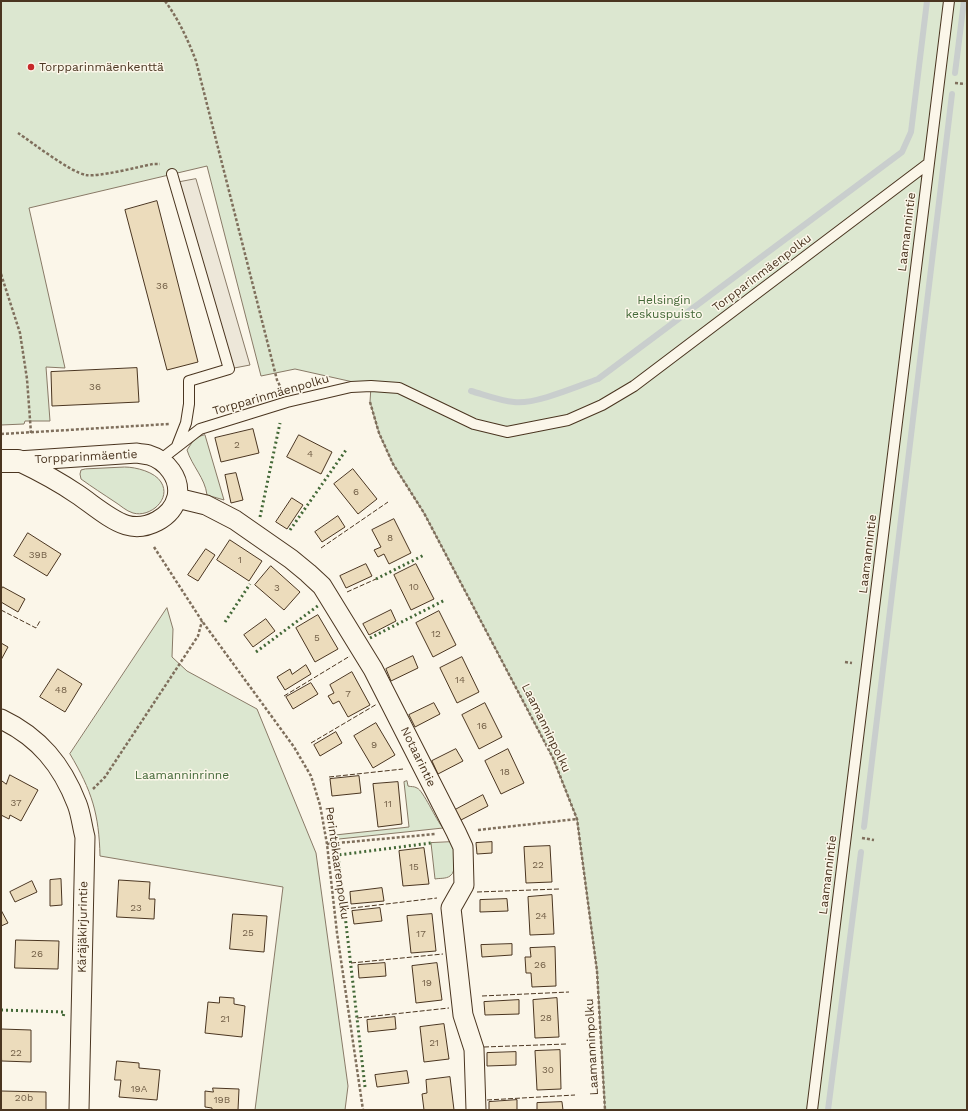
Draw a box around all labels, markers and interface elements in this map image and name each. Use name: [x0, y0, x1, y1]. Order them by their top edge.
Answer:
place label: Torpparinmäenkenttä: [39, 60, 164, 74]
marker: Torpparinmäenkenttä: [26, 62, 36, 72]
street label: Laamannintie: [895, 192, 919, 272]
street label: Torpparinmäenpolku: [710, 231, 814, 315]
house number: 36: [156, 280, 168, 292]
park label: Helsingin keskuspuisto: [625, 293, 703, 321]
street label: Torpparinmäenpolku: [211, 371, 331, 419]
house number: 36: [89, 381, 101, 393]
house number: 2: [234, 439, 240, 451]
street label: Torpparinmäentie: [34, 447, 138, 467]
house number: 4: [307, 448, 313, 460]
house number: 6: [353, 486, 359, 498]
street label: Laamannintie: [856, 514, 880, 594]
house number: 8: [387, 532, 393, 544]
house number: 39B: [29, 549, 47, 561]
house number: 1: [238, 554, 242, 566]
house number: 10: [409, 581, 419, 593]
house number: 3: [274, 582, 280, 594]
house number: 12: [431, 628, 441, 640]
house number: 5: [314, 632, 320, 644]
house number: 14: [455, 674, 465, 686]
street label: Laamanninpolku: [518, 681, 574, 775]
house number: 48: [55, 684, 67, 696]
house number: 7: [345, 688, 351, 700]
house number: 16: [477, 720, 487, 732]
street label: Notaarintie: [397, 725, 439, 789]
house number: 9: [371, 739, 377, 751]
house number: 18: [500, 766, 510, 778]
park label: Laamanninrinne: [135, 768, 229, 782]
house number: 37: [10, 797, 22, 809]
house number: 11: [384, 798, 392, 810]
street label: Perintökaarenpolku: [322, 806, 352, 920]
street label: Laamannintie: [816, 835, 840, 915]
house number: 22: [532, 859, 544, 871]
house number: 15: [409, 861, 419, 873]
street label: Käräjäkirjurintie: [75, 881, 91, 973]
house number: 23: [130, 902, 142, 914]
house number: 24: [535, 910, 547, 922]
house number: 25: [242, 927, 254, 939]
house number: 17: [416, 928, 426, 940]
house number: 26: [31, 948, 43, 960]
house number: 26: [534, 959, 546, 971]
house number: 19: [422, 977, 432, 989]
street label: Laamanninpolku: [582, 998, 602, 1096]
house number: 28: [540, 1012, 552, 1024]
house number: 21: [220, 1013, 230, 1025]
house number: 21: [429, 1037, 439, 1049]
house number: 22: [10, 1047, 22, 1059]
house number: 30: [542, 1064, 554, 1076]
house number: 19A: [131, 1083, 147, 1095]
house number: 20b: [15, 1092, 33, 1104]
house number: 19B: [214, 1094, 230, 1106]

